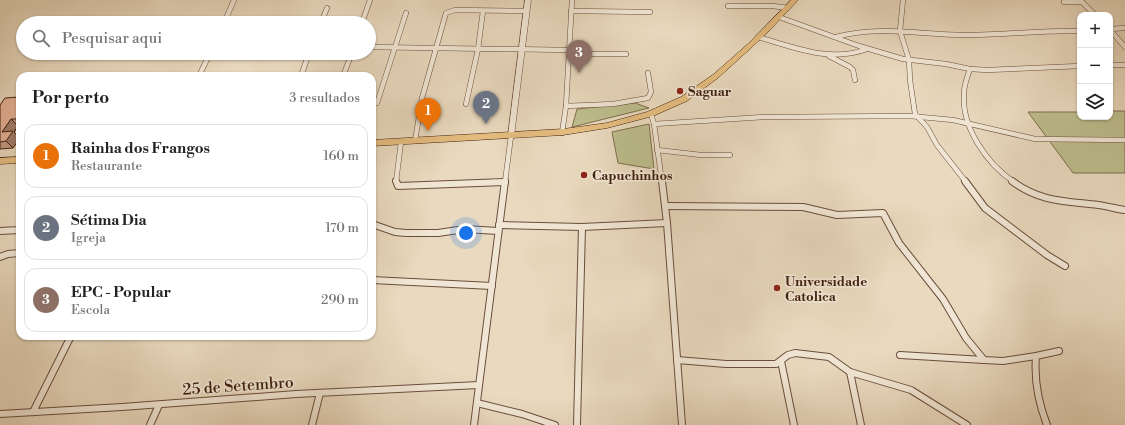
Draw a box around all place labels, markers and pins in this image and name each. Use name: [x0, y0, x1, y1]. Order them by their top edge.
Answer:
pin: 3: [566, 40, 592, 73]
place label: Saguar: [688, 84, 732, 100]
marker: Saguar: [675, 86, 685, 96]
pin: 2: [473, 91, 499, 124]
pin: 1: [415, 98, 441, 131]
place label: Capuchinhos: [592, 168, 673, 184]
marker: Capuchinhos: [579, 170, 589, 180]
place label: Universidade Catolica: [785, 274, 867, 305]
marker: Universidade Catolica: [772, 283, 782, 293]

